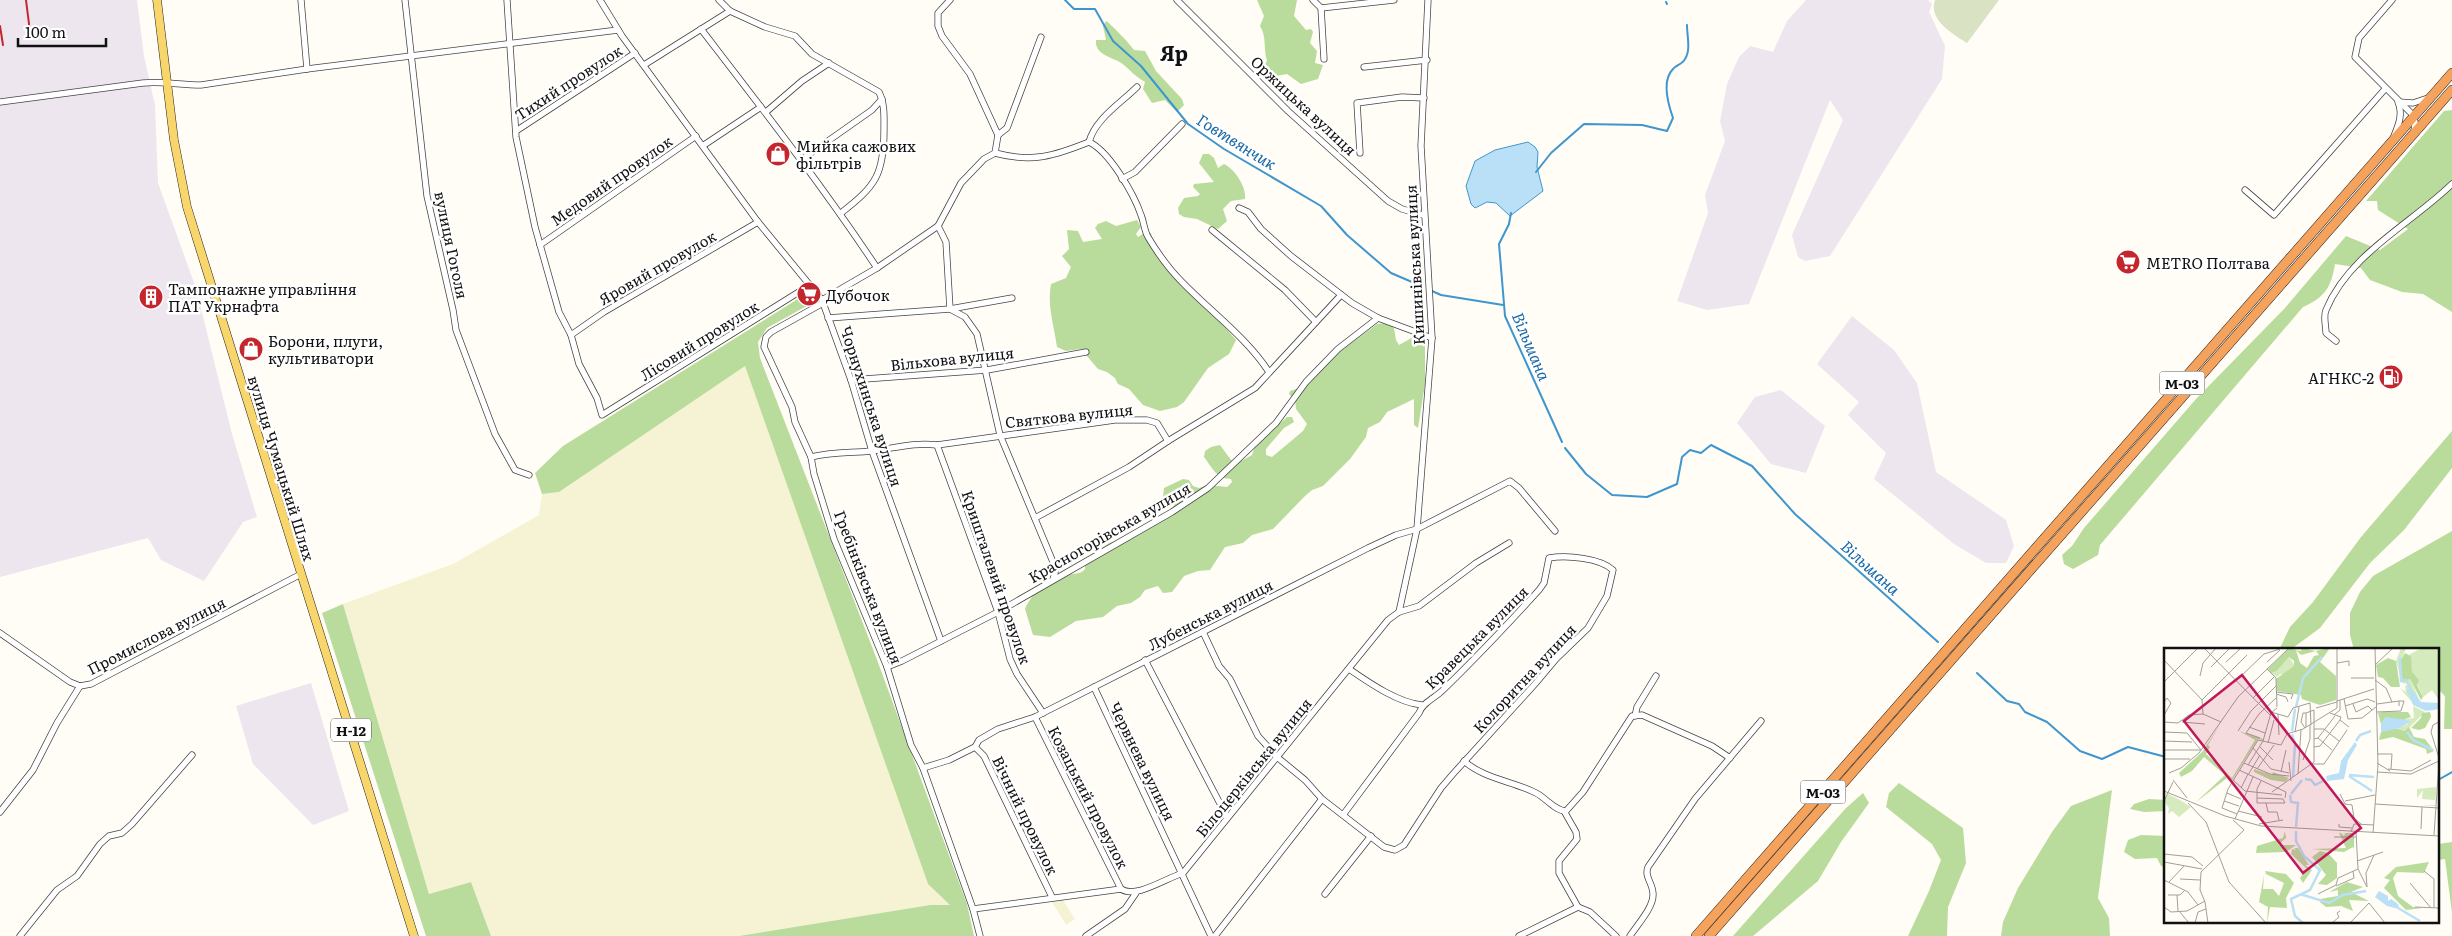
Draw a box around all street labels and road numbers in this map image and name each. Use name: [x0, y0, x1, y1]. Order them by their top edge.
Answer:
street label: Тихий провулок: [510, 38, 626, 125]
street label: Оржицька вулиця: [1246, 50, 1362, 160]
street label: Медовий провулок: [545, 129, 677, 231]
street label: Кишинівська вулиця: [1398, 184, 1430, 346]
street label: вулиця Гоголя: [429, 189, 475, 301]
street label: Яровий провулок: [594, 224, 720, 310]
street label: Лісовий провулок: [635, 294, 763, 386]
street label: Чорнухинська вулиця: [835, 323, 909, 489]
street label: Вільхова вулиця: [889, 340, 1015, 376]
street label: вулиця Чумацький Шлях: [243, 372, 321, 564]
road number: М-03: [2160, 372, 2204, 394]
street label: Святкова вулиця: [1004, 397, 1134, 433]
street label: Красногорівська вулиця: [1023, 476, 1195, 588]
street label: Кришталевий провулок: [956, 487, 1038, 667]
street label: Гребінківська вулиця: [829, 507, 909, 667]
street label: Лубенська вулиця: [1144, 573, 1276, 655]
street label: Кравецька вулиця: [1419, 580, 1533, 694]
street label: Промислова вулиця: [83, 590, 229, 680]
street label: Колоритна вулиця: [1467, 618, 1581, 738]
street label: Білоцерківська вулиця: [1189, 692, 1317, 842]
street label: Червнева вулиця: [1104, 698, 1182, 824]
road number: Н-12: [331, 718, 371, 742]
street label: Козацький провулок: [1043, 722, 1135, 872]
street label: Вічний провулок: [987, 752, 1065, 878]
road number: М-03: [1800, 780, 1846, 804]

